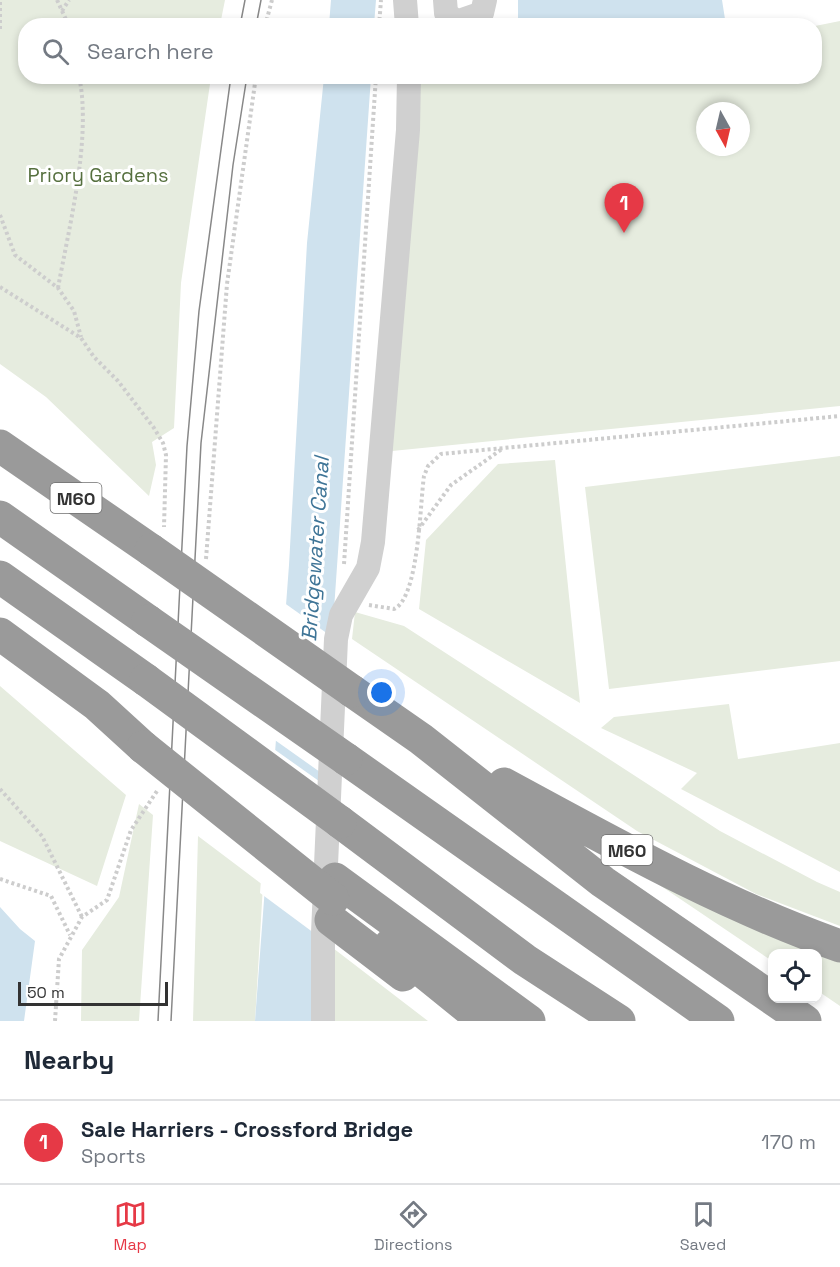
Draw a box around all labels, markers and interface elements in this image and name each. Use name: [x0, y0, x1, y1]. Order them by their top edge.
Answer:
search box: [18, 18, 822, 84]
icon: search: [39, 35, 72, 68]
text: Search here: [87, 37, 214, 65]
north arrow: [696, 102, 750, 156]
park label: Priory Gardens: [27, 162, 169, 188]
pin: 1: [604, 184, 644, 233]
water label: Bridgewater Canal: [295, 453, 335, 642]
road number: M60: [50, 483, 101, 513]
your location: [367, 678, 396, 707]
road number: M60: [602, 835, 652, 865]
map controls: [768, 949, 822, 1003]
button: locate: [768, 949, 822, 1003]
scale bar: [18, 979, 168, 1006]
text: 50 m: [27, 982, 65, 1003]
text: Nearby: [24, 1043, 114, 1077]
text: Sale Harriers - Crossford Bridge: [81, 1115, 413, 1143]
text: 1: [39, 1129, 48, 1155]
text: 170 m: [761, 1129, 816, 1155]
text: Sports: [81, 1143, 146, 1169]
tab: Map: [114, 1198, 147, 1255]
tab: Directions: [374, 1198, 453, 1255]
tab: Saved: [680, 1198, 726, 1255]

